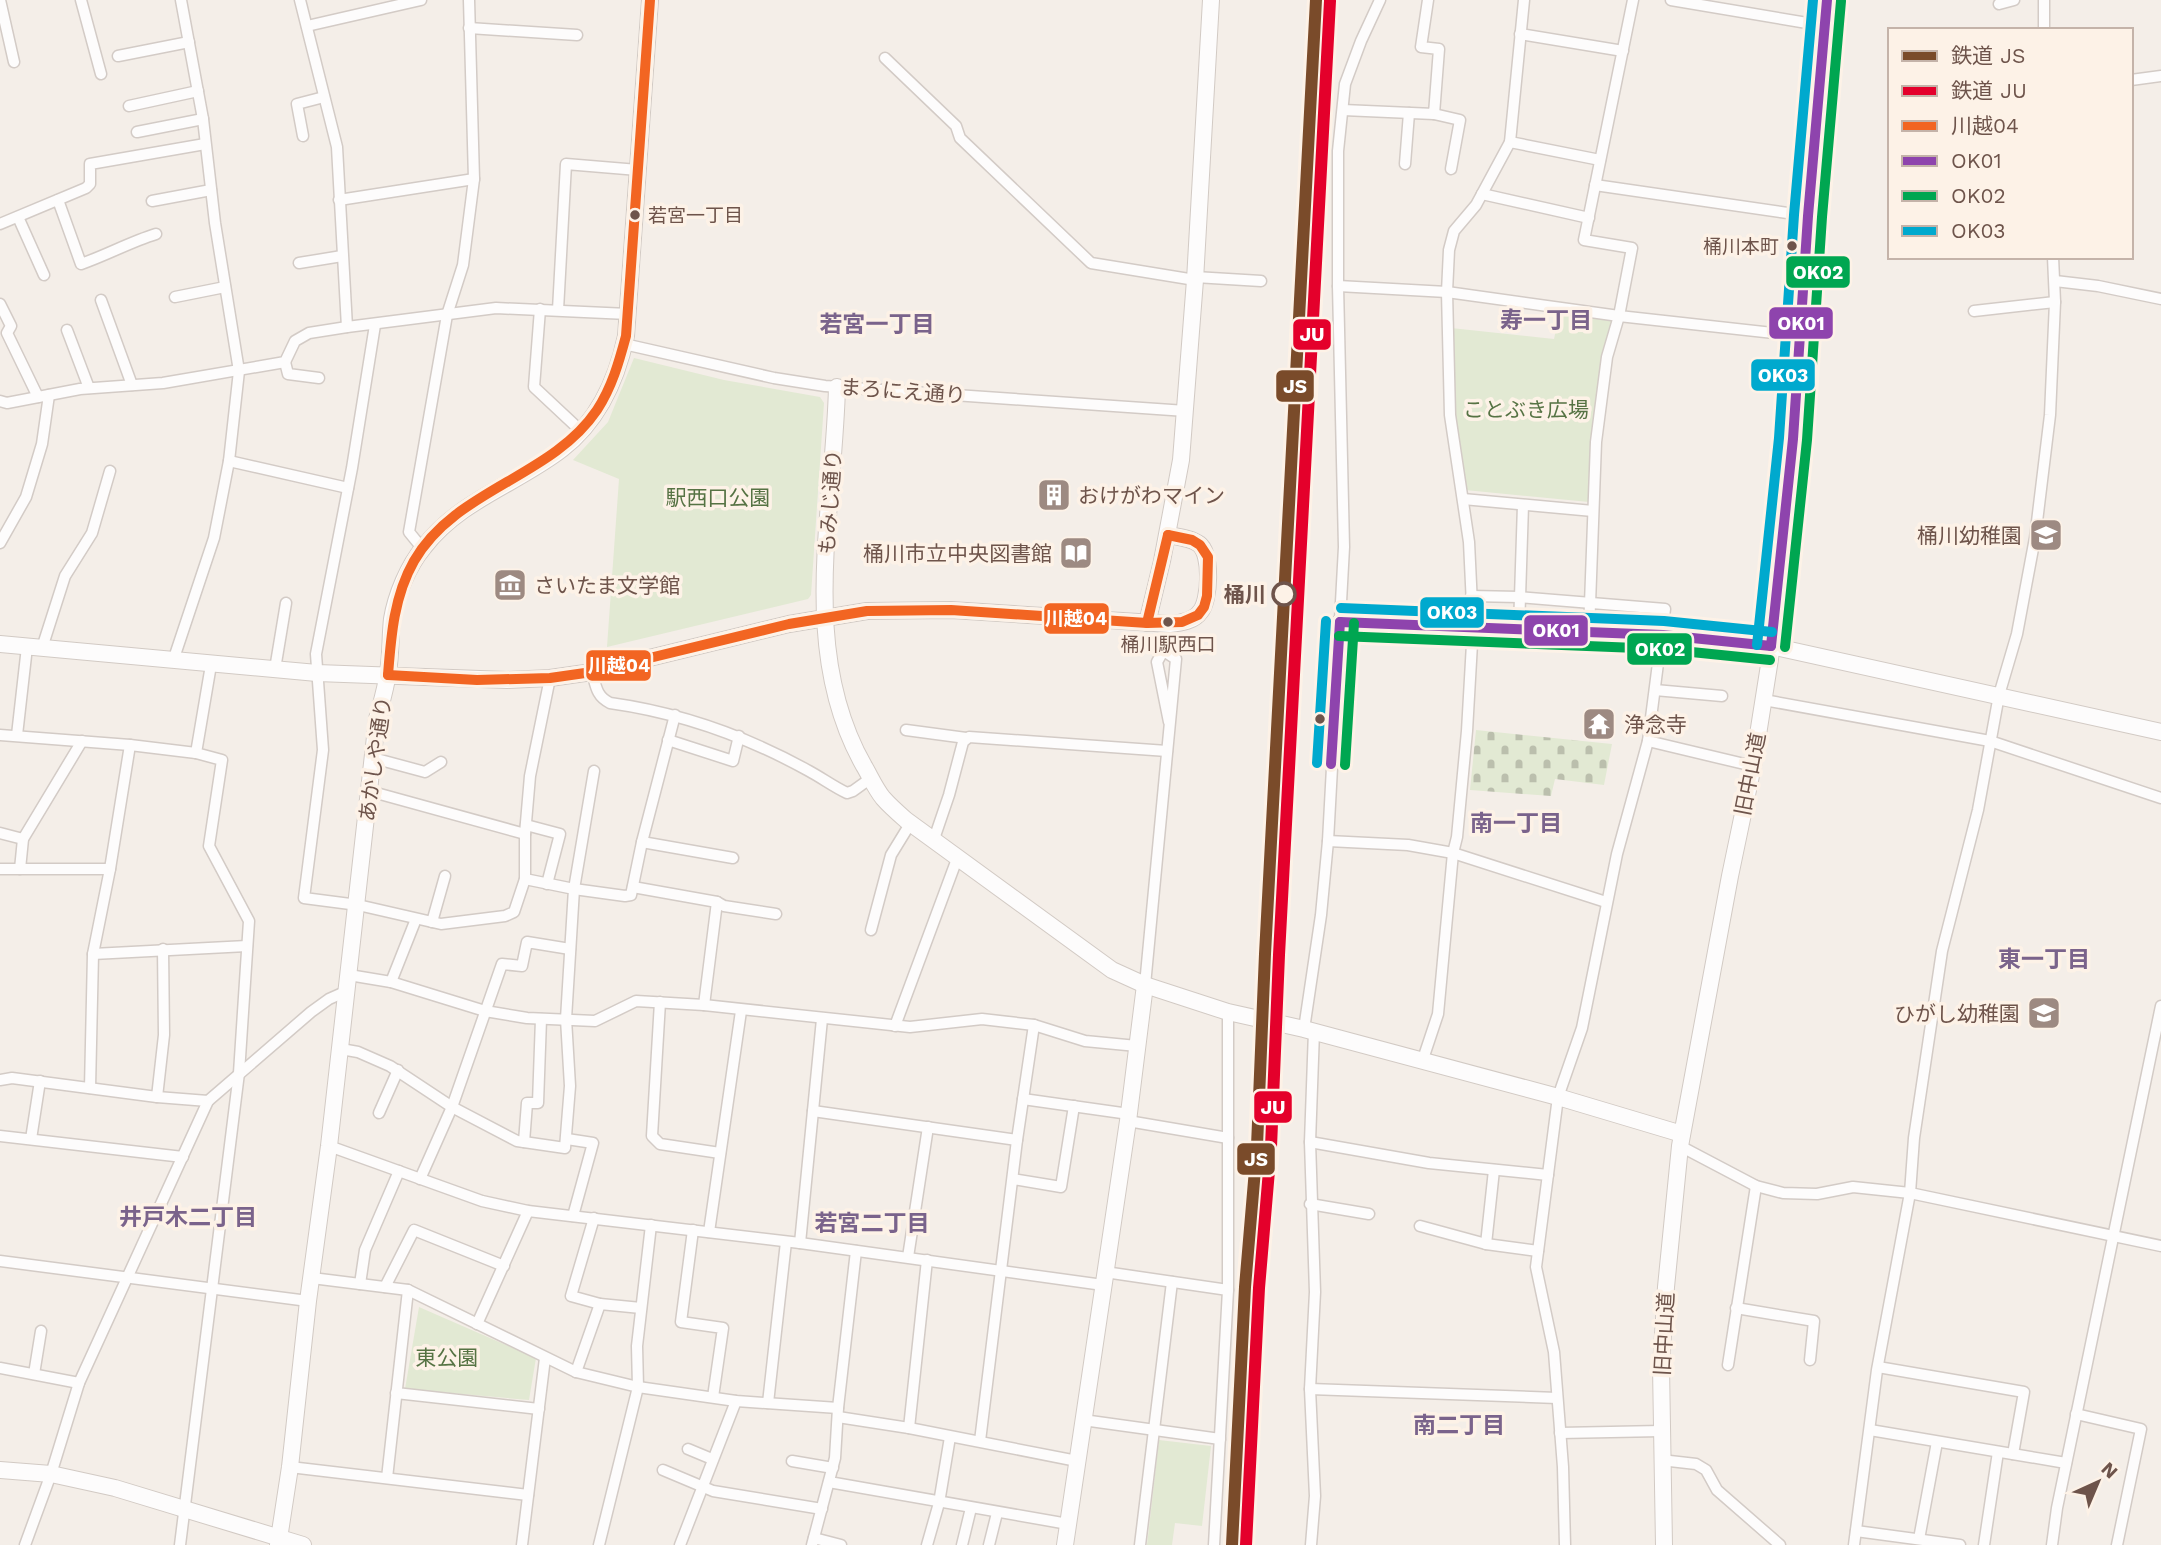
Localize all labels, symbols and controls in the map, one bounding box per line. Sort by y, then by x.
legend [1888,28,2133,259]
text: 鉄道 JS [1951,43,2026,68]
text: 鉄道 JU [1951,78,2027,103]
text: 川越04 [1951,113,2019,138]
text: OK01 [1951,148,2002,173]
text: OK02 [1951,183,2006,208]
place label: 若宮一丁目 [648,204,743,227]
marker: 若宮一丁目 [628,208,642,222]
text: OK03 [1951,218,2005,243]
place label: 桶川本町 [1703,235,1779,258]
marker: 桶川本町 [1785,239,1799,253]
line badge: OK02 [1785,255,1851,289]
text: OK02 [1793,261,1843,284]
line badge: OK01 [1768,306,1834,340]
district label: 寿一丁目 [1500,307,1592,334]
district label: 若宮一丁目 [820,311,935,338]
text: OK01 [1777,312,1825,335]
line badge: JU [1292,318,1332,351]
text: JU [1299,323,1325,346]
line badge: OK03 [1750,358,1816,392]
text: OK03 [1758,364,1808,387]
line badge: JS [1275,369,1315,403]
street label: まろにえ通り [839,374,967,408]
text: JS [1283,375,1307,398]
park label: ことぶき広場 [1463,397,1589,422]
street label: もみじ通り [814,449,846,555]
building icon: おけがわマイン [1035,476,1073,514]
place label: おけがわマイン [1078,483,1225,508]
park label: 駅西口公園 [666,485,771,510]
school or university icon: 桶川幼稚園 [2027,516,2065,554]
place label: 桶川幼稚園 [1917,523,2022,548]
library icon: 桶川市立中央図書館 [1057,534,1095,572]
place label: 桶川市立中央図書館 [863,541,1052,566]
museum icon: さいたま文学館 [491,566,529,604]
place label: さいたま文学館 [534,573,680,598]
place label: 桶川 [1224,582,1266,607]
marker: 桶川 [1272,582,1296,606]
line badge: OK03 [1419,596,1485,629]
text: OK03 [1427,601,1477,624]
line badge: 川越04 [1043,602,1110,635]
text: 川越04 [1045,607,1107,630]
line badge: OK01 [1523,614,1589,647]
marker: 桶川駅西口 [1161,615,1175,629]
text: OK01 [1532,619,1580,642]
line badge: OK02 [1626,632,1693,666]
place label: 桶川駅西口 [1120,633,1216,656]
text: OK02 [1635,638,1685,661]
line badge: 川越04 [585,649,652,682]
text: 川越04 [588,654,650,677]
street label: あかしや通り [354,695,396,823]
temple icon: 浄念寺 [1580,705,1618,743]
unlabelled marker [1313,712,1327,726]
place label: 浄念寺 [1624,712,1687,737]
street label: 旧中山道 [1730,730,1770,818]
district label: 南一丁目 [1470,810,1562,837]
district label: 東一丁目 [1998,946,2090,973]
school or university icon: ひがし幼稚園 [2025,994,2063,1032]
place label: ひがし幼稚園 [1894,1001,2020,1026]
line badge: JU [1253,1090,1293,1124]
text: JU [1260,1096,1286,1119]
line badge: JS [1236,1142,1276,1176]
text: JS [1244,1148,1268,1171]
district label: 井戸木二丁目 [119,1204,257,1231]
district label: 若宮二丁目 [815,1210,930,1237]
street label: 旧中山道 [1649,1291,1679,1377]
park label: 東公園 [416,1345,479,1370]
district label: 南二丁目 [1413,1412,1505,1439]
north arrow [2063,1447,2133,1517]
text: N [2096,1457,2123,1483]

